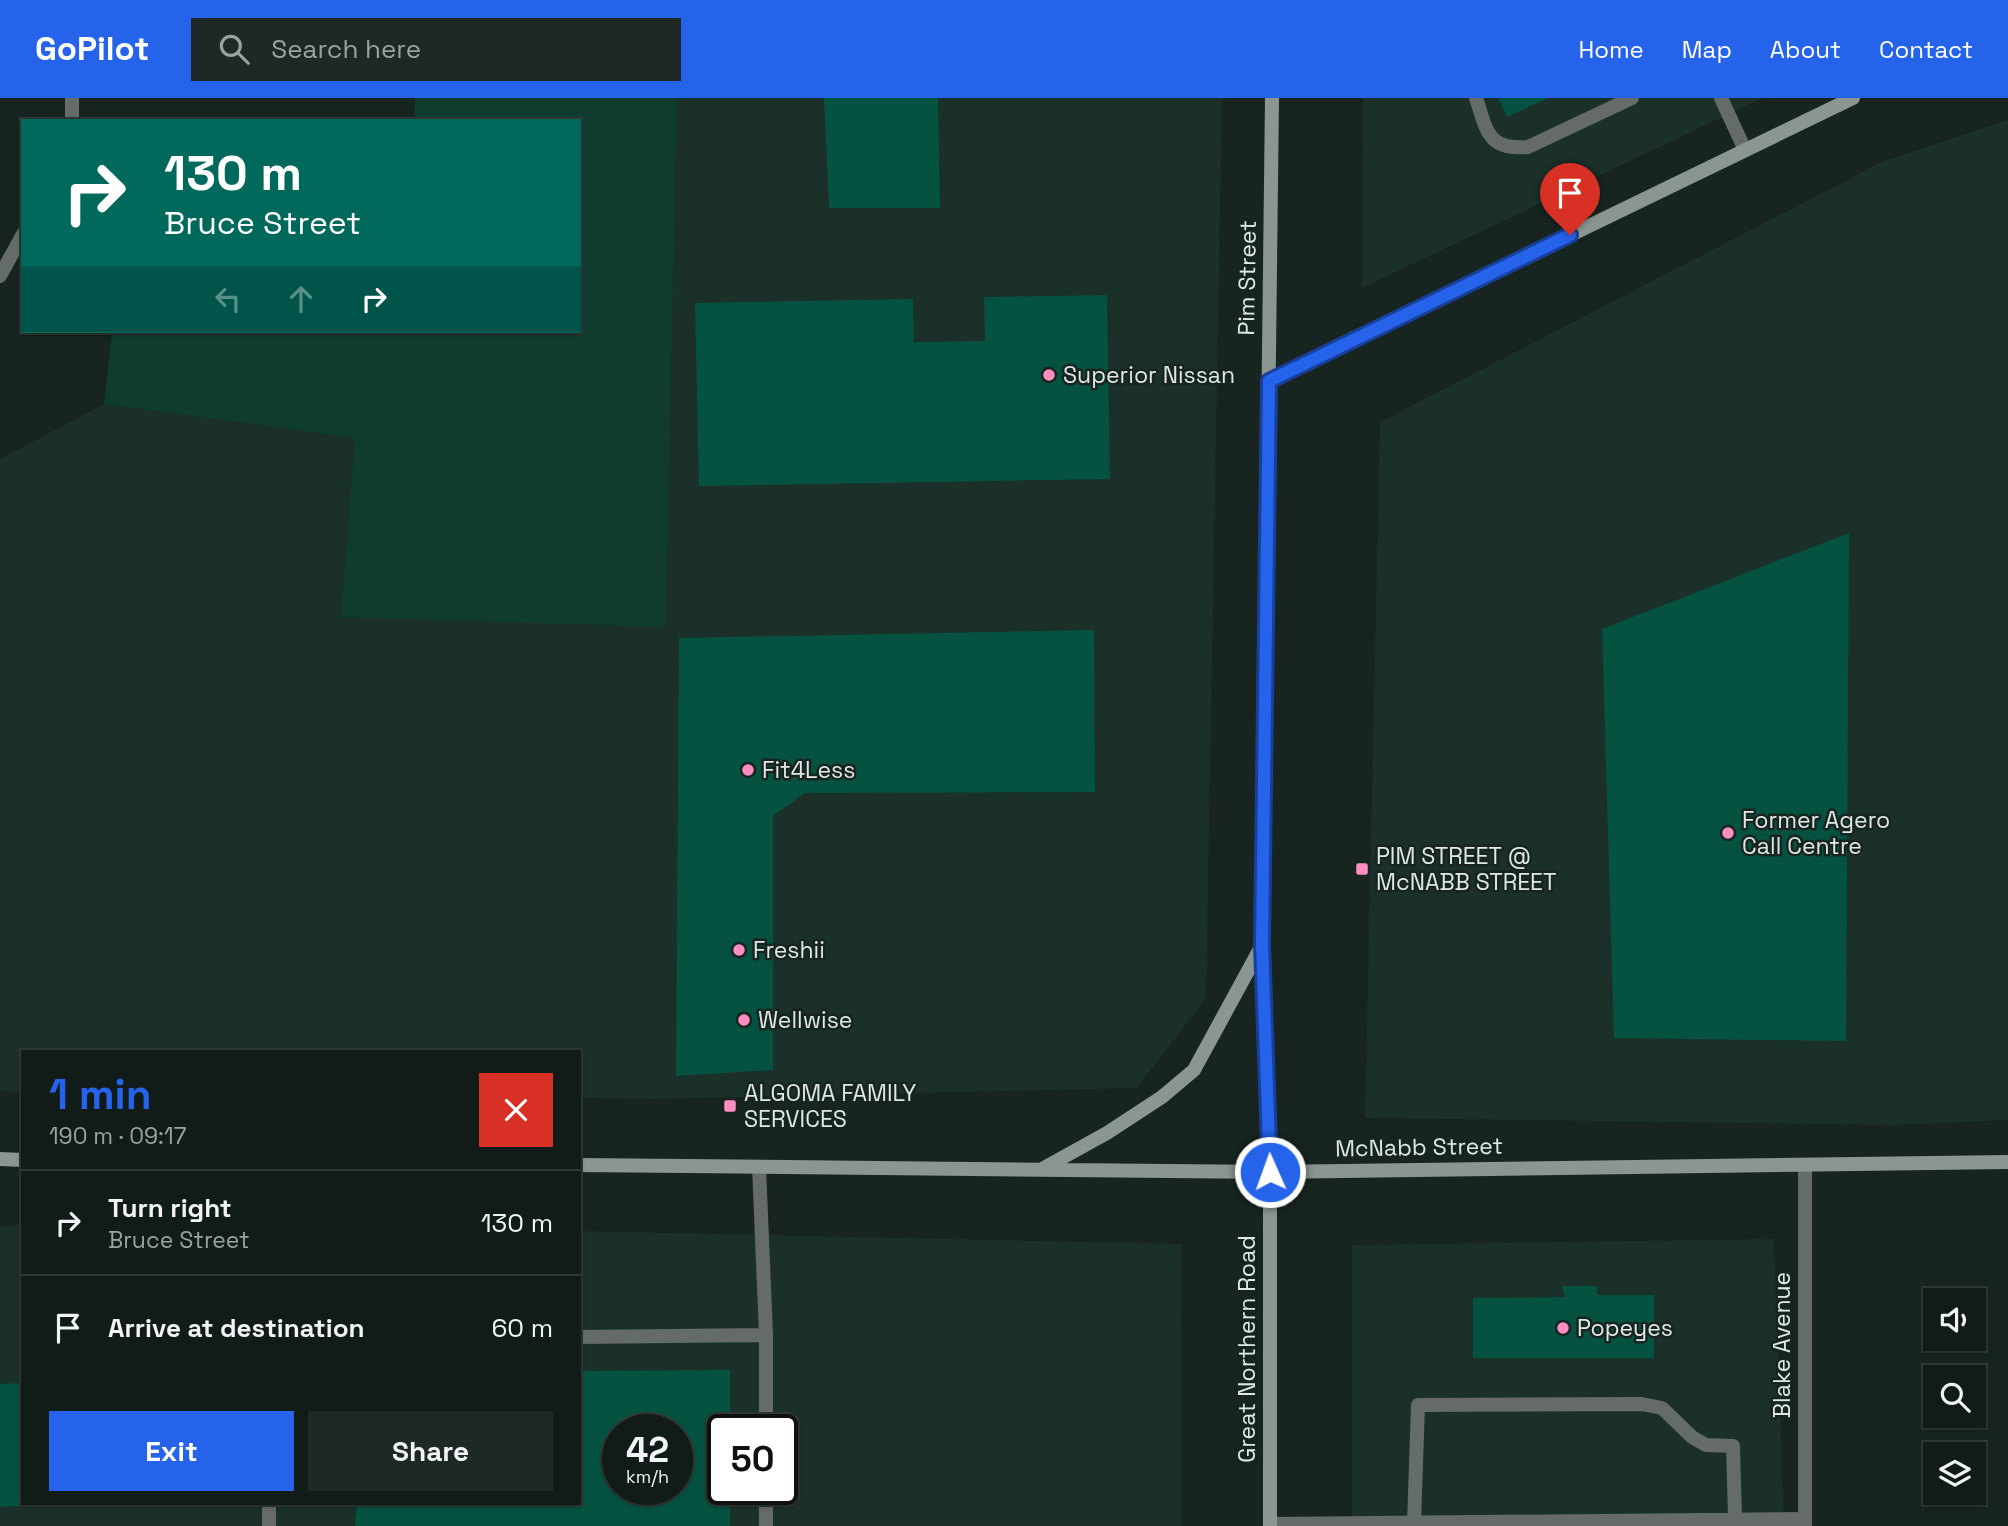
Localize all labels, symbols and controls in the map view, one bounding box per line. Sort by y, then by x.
search box [191,18,681,81]
text: GoPilot [35,28,149,70]
icon: search [215,30,253,68]
text: Search here [271,32,421,66]
text: Home [1578,34,1644,65]
text: Map [1682,34,1732,65]
text: About [1770,34,1841,65]
text: Contact [1879,34,1973,65]
text: 130 m [164,142,302,204]
icon: right [49,147,140,238]
pin [1540,163,1600,235]
icon: arrive [1551,174,1589,212]
text: Bruce Street [164,203,361,243]
street label: Pim Street [1231,220,1263,336]
icon: left [209,280,247,318]
icon: ahead [282,280,320,318]
icon: right [355,280,393,318]
place label: Superior Nissan [1063,360,1235,390]
marker: Superior Nissan [1041,367,1057,383]
place label: Fit4Less [762,755,855,785]
marker: Fit4Less [740,762,756,778]
place label: Former Agero Call Centre [1742,805,1890,861]
marker: Former Agero Call Centre [1720,825,1736,841]
place label: PIM STREET @ McNABB STREET [1376,841,1557,897]
marker: PIM STREET @ McNABB STREET [1354,861,1370,877]
place label: Freshii [753,935,825,965]
marker: Freshii [731,942,747,958]
place label: Wellwise [758,1005,853,1035]
marker: Wellwise [736,1012,752,1028]
text: 1 min [49,1068,152,1121]
button: close [479,1073,553,1147]
place label: ALGOMA FAMILY SERVICES [744,1078,916,1134]
marker: ALGOMA FAMILY SERVICES [722,1098,738,1114]
text: 190 m · 09:17 [49,1121,186,1151]
street label: McNabb Street [1335,1131,1503,1163]
position arrow [1233,1135,1307,1209]
text: Turn right [108,1191,232,1225]
icon: right [49,1204,87,1242]
text: 130 m [481,1206,553,1240]
text: Bruce Street [108,1225,250,1255]
street label: Great Northern Road [1232,1235,1262,1463]
street label: Blake Avenue [1767,1272,1797,1418]
map controls [1923,1288,1986,1505]
button: sound [1923,1288,1986,1351]
icon: arrive [49,1309,87,1347]
text: Arrive at destination [108,1311,365,1345]
text: 60 m [491,1311,553,1345]
place label: Popeyes [1577,1313,1673,1343]
marker: Popeyes [1555,1320,1571,1336]
button: search [1923,1365,1986,1428]
button: Exit [49,1411,294,1491]
button: Share [308,1411,553,1491]
speed limit sign: 50 [707,1414,798,1505]
text: 42 [626,1428,669,1472]
button: layers [1923,1442,1986,1505]
text: km/h [626,1465,669,1488]

